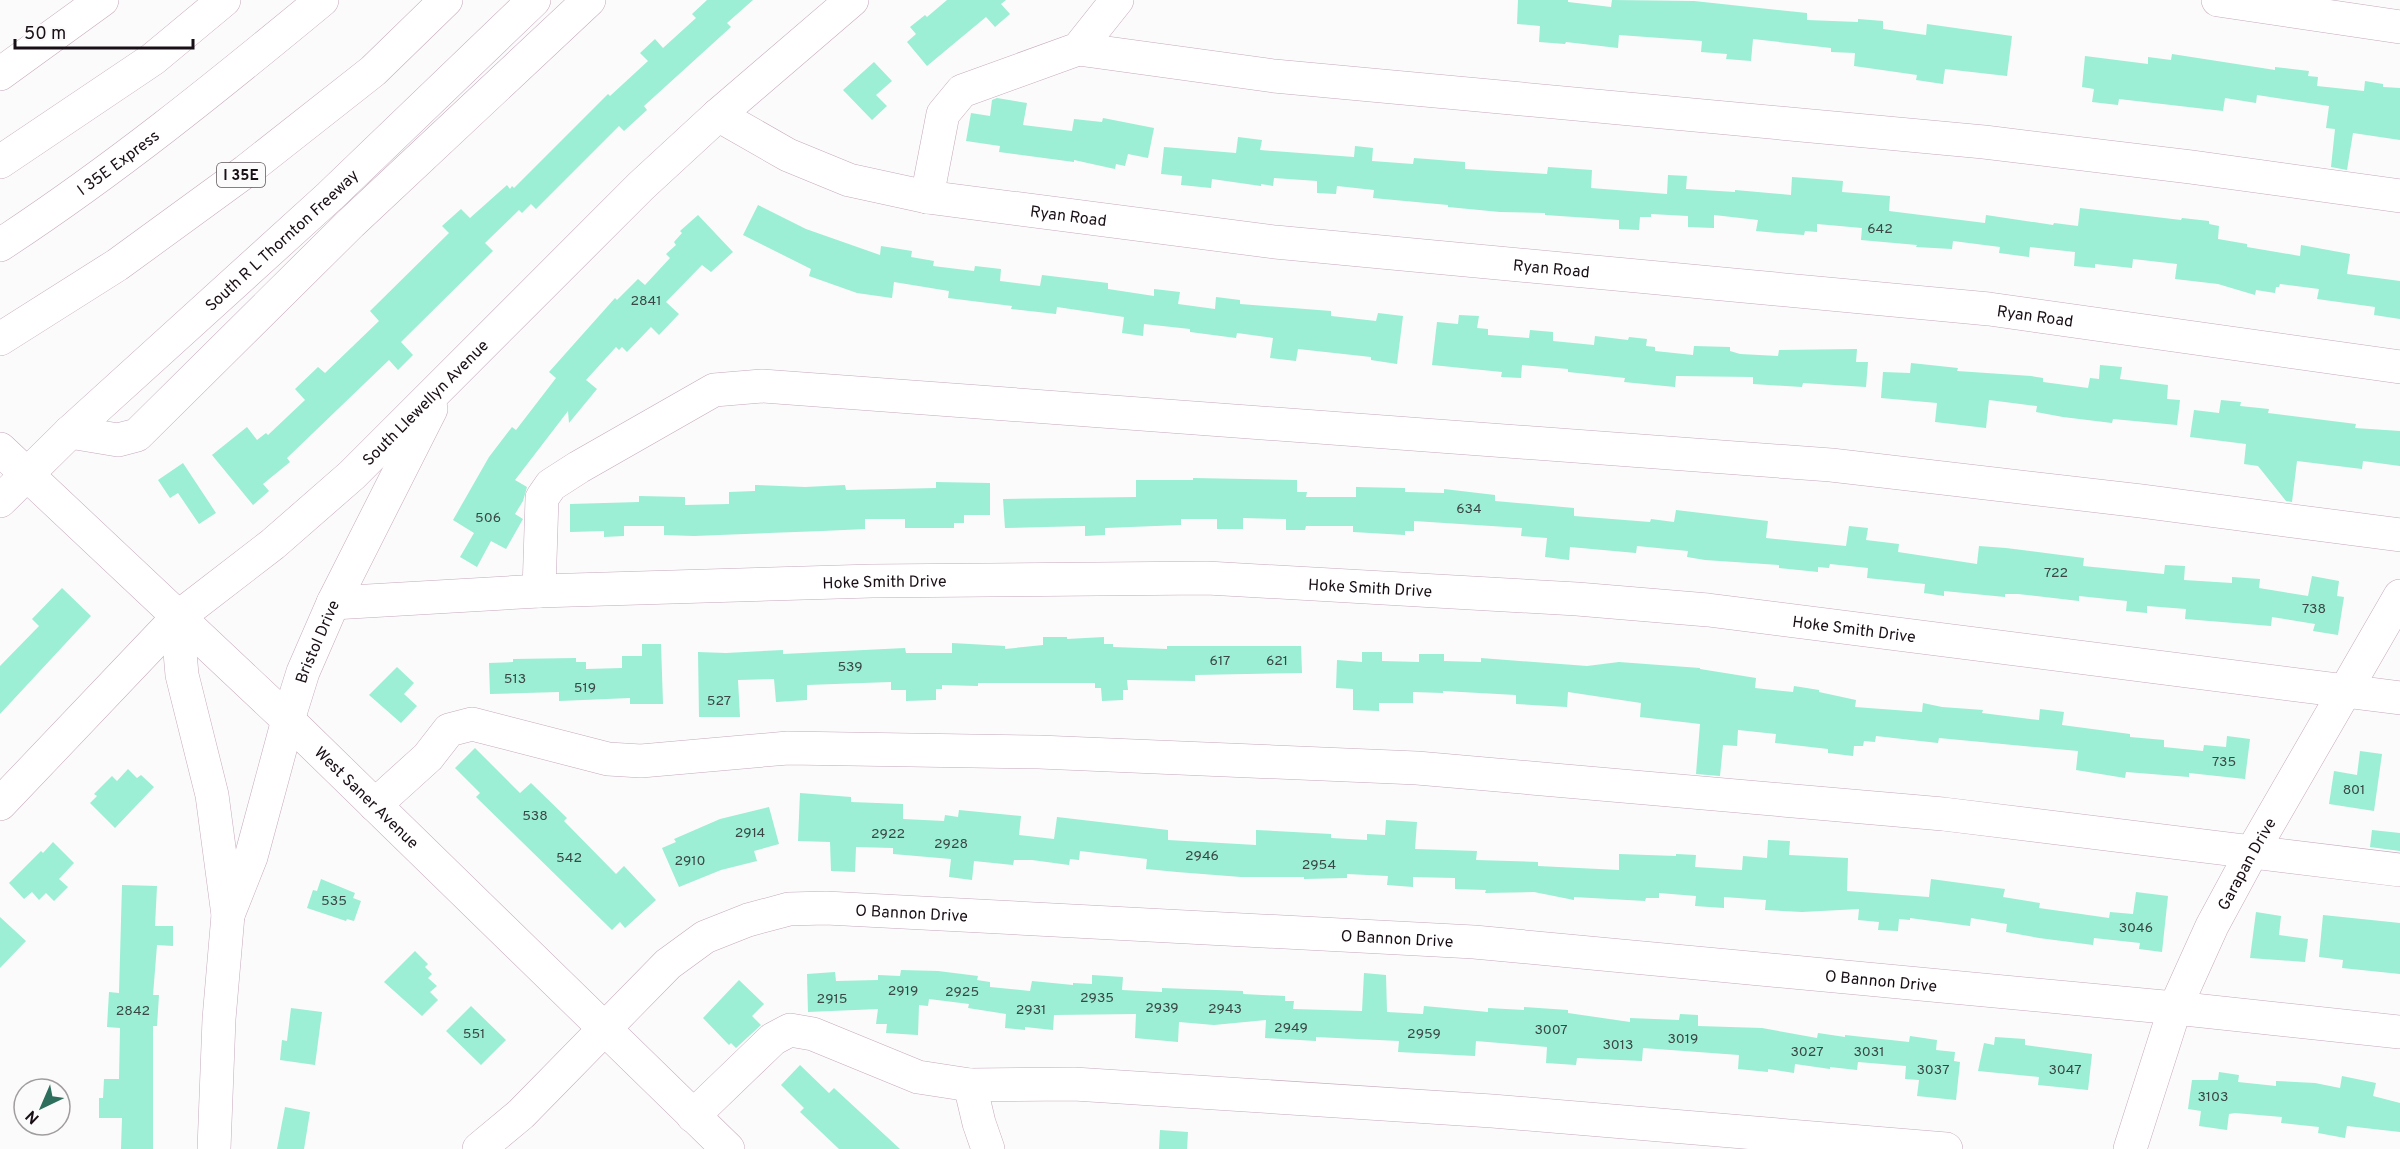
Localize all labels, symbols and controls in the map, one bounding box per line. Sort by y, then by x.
scale bar [15,12,194,50]
text: 50 m [24,23,66,46]
street label: I 35E Express [74,127,164,201]
road number: I 35E [217,163,265,187]
street label: South R L Thornton Freeway [202,166,364,316]
street label: Ryan Road [1029,202,1108,232]
house number: 642 [1867,221,1893,238]
street label: Ryan Road [1512,256,1591,283]
house number: 2841 [630,293,662,310]
street label: Ryan Road [1995,302,2074,333]
street label: South Llewellyn Avenue [359,336,494,471]
house number: 634 [1456,501,1482,518]
house number: 506 [475,510,501,527]
house number: 722 [2044,565,2068,582]
street label: Hoke Smith Drive [822,572,947,594]
street label: Hoke Smith Drive [1308,576,1433,603]
street label: Bristol Drive [292,597,345,686]
house number: 738 [2302,601,2326,618]
street label: Hoke Smith Drive [1791,613,1917,648]
house number: 617 [1210,653,1230,670]
house number: 621 [1266,653,1288,670]
house number: 539 [837,659,863,676]
house number: 513 [504,671,526,688]
house number: 519 [574,680,596,697]
house number: 527 [707,693,731,710]
street label: West Saner Avenue [309,743,422,854]
house number: 735 [2212,754,2236,771]
house number: 801 [2343,782,2365,799]
house number: 538 [522,808,548,825]
street label: Garapan Drive [2214,815,2282,914]
house number: 2914 [735,825,765,842]
house number: 2922 [871,826,905,843]
house number: 2928 [934,836,968,853]
house number: 2946 [1185,848,1219,865]
house number: 542 [556,850,582,867]
house number: 2910 [674,853,706,870]
house number: 2954 [1302,857,1336,874]
house number: 535 [321,893,347,910]
street label: O Bannon Drive [855,902,968,927]
house number: 3046 [2119,920,2153,937]
street label: O Bannon Drive [1340,927,1454,953]
street label: O Bannon Drive [1824,967,1938,998]
house number: 2919 [888,983,918,1000]
house number: 2925 [945,984,979,1001]
house number: 2935 [1080,990,1114,1007]
house number: 2915 [817,991,847,1008]
house number: 2939 [1145,1000,1179,1017]
house number: 2943 [1208,1001,1242,1018]
house number: 2931 [1016,1002,1046,1019]
house number: 2842 [116,1003,150,1020]
house number: 2949 [1274,1020,1308,1037]
house number: 3007 [1534,1022,1568,1039]
house number: 551 [463,1026,485,1043]
house number: 2959 [1407,1026,1441,1043]
house number: 3019 [1668,1031,1698,1048]
house number: 3013 [1603,1037,1633,1054]
house number: 3027 [1790,1044,1824,1061]
house number: 3031 [1854,1044,1884,1061]
house number: 3037 [1917,1062,1949,1079]
house number: 3047 [2048,1062,2082,1079]
north arrow [12,1077,72,1137]
house number: 3103 [2197,1089,2229,1106]
text: N [22,1105,44,1128]

